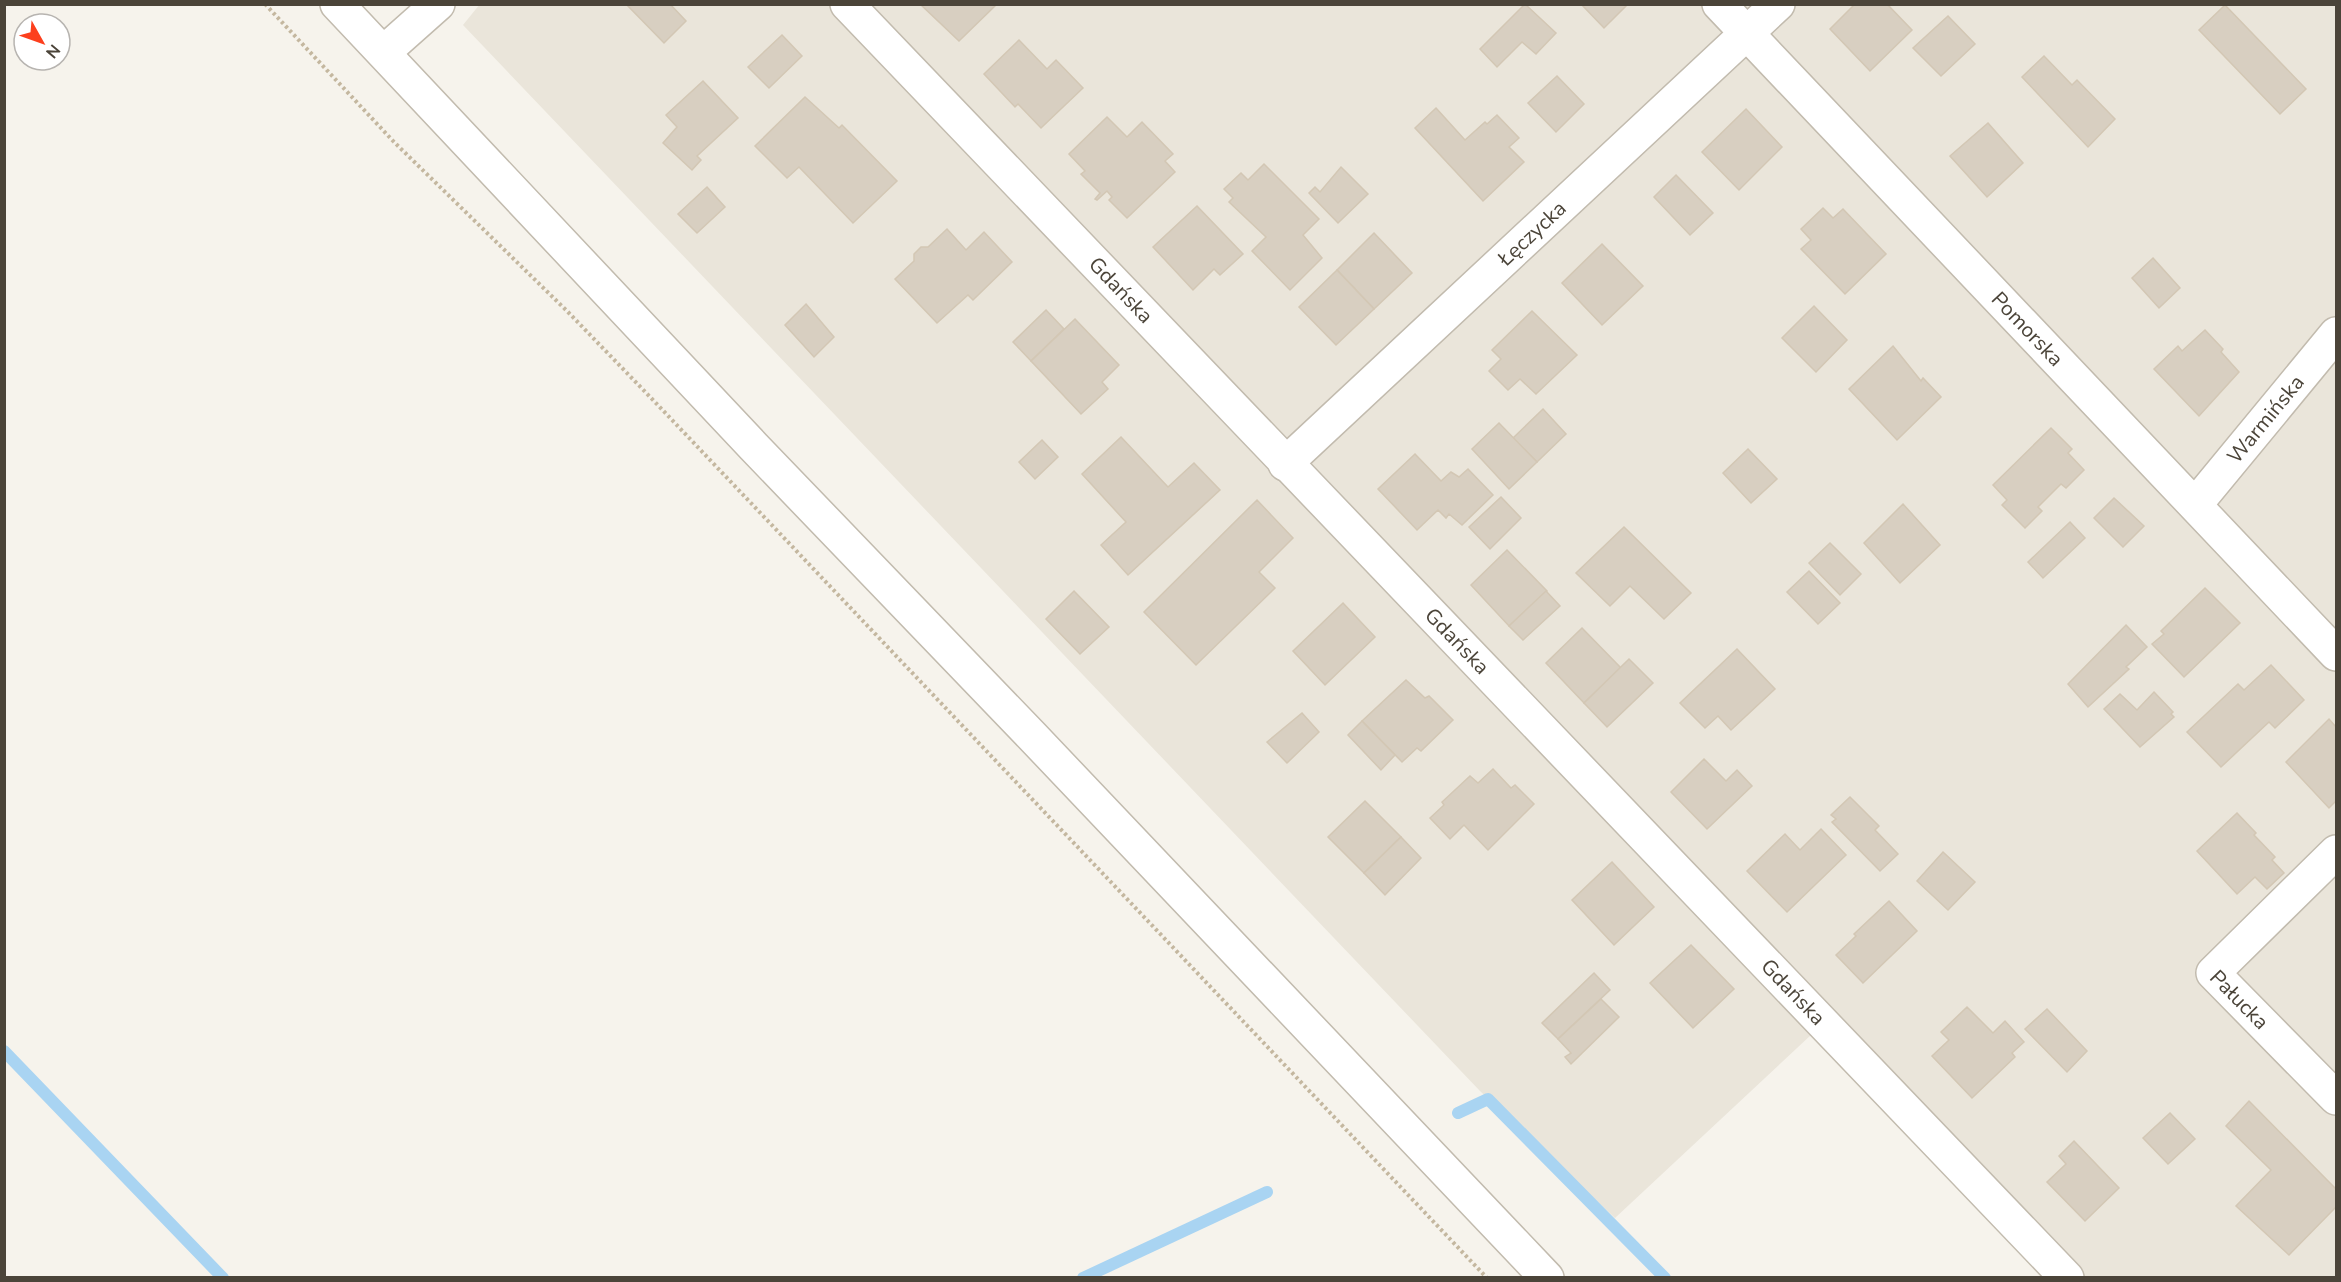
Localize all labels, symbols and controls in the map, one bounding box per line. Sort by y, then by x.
north arrow [12,12,72,72]
text: N [40,39,65,63]
street label: Łęczycka [1491,195,1572,273]
street label: Gdańska [1082,251,1159,329]
street label: Pomorska [1985,285,2070,372]
street label: Warmińska [2221,369,2310,470]
street label: Gdańska [1418,602,1496,680]
street label: Gdańska [1755,953,1832,1031]
street label: Pałucka [2204,964,2275,1036]

